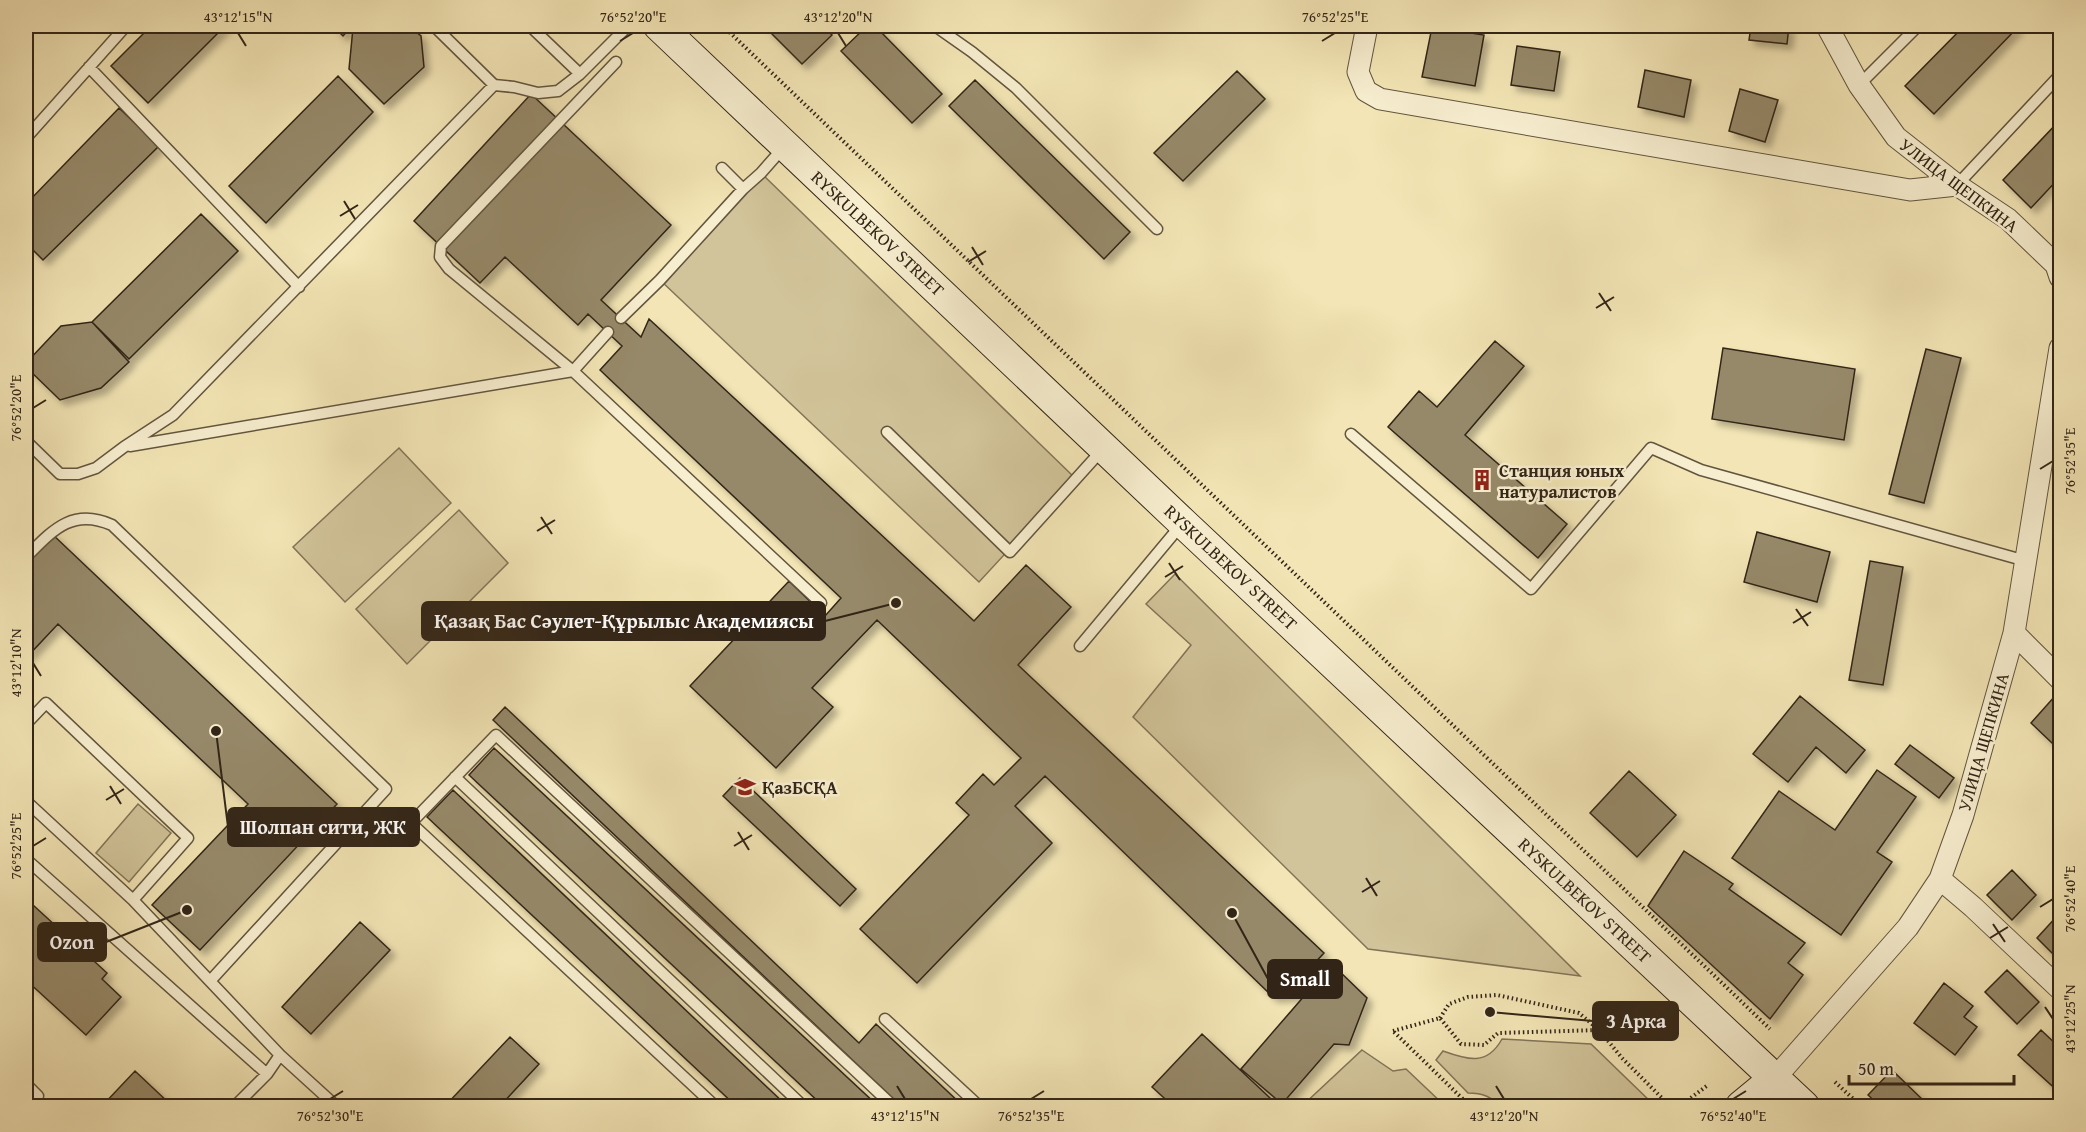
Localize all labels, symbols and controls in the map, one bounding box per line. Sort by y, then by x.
text: 43°12'15"N [204,6,273,27]
text: 76°52'20"E [600,6,667,27]
text: 43°12'20"N [804,6,873,27]
text: 76°52'25"E [1302,6,1369,27]
street label: УЛИЦА ЩЕПКИНА [1894,131,2024,239]
street label: RYSKULBEKOV STREET [805,164,951,302]
text: 76°52'20"E [5,374,26,441]
text: 76°52'35"E [2059,427,2080,494]
place label: Станция юных натуралистов [1499,457,1625,505]
building icon: Станция юных натуралистов [1470,468,1494,492]
street label: RYSKULBEKOV STREET [1158,498,1304,636]
callout: Қазақ Бас Сәулет-Құрылыс Академиясы [422,602,825,640]
text: Қазақ Бас Сәулет-Құрылыс Академиясы [434,606,814,635]
text: 43°12'10"N [5,628,26,697]
street label: УЛИЦА ЩЕПКИНА [1950,669,2016,814]
place label: ҚазБСҚА [762,774,838,801]
school or university icon: ҚазБСҚА [733,775,757,799]
callout: Шолпан сити, ЖК [228,808,419,846]
text: 76°52'25"E [5,812,26,879]
text: Шолпан сити, ЖК [240,812,407,841]
street label: RYSKULBEKOV STREET [1512,831,1658,969]
text: 76°52'40"E [2059,865,2080,932]
callout: Ozon [38,923,106,961]
text: Ozon [50,927,94,956]
callout: Small [1268,960,1342,998]
text: Small [1280,964,1330,993]
text: 43°12'25"N [2059,984,2080,1053]
callout: 3 Арка [1593,1002,1678,1040]
text: 3 Арка [1606,1006,1667,1035]
scale bar [1849,1048,2014,1086]
text: 50 m [1858,1055,1894,1082]
text: 76°52'30"E [297,1105,364,1126]
text: 43°12'15"N [871,1105,940,1126]
text: 76°52'35"E [998,1105,1065,1126]
text: 43°12'20"N [1470,1105,1539,1126]
text: 76°52'40"E [1700,1105,1767,1126]

